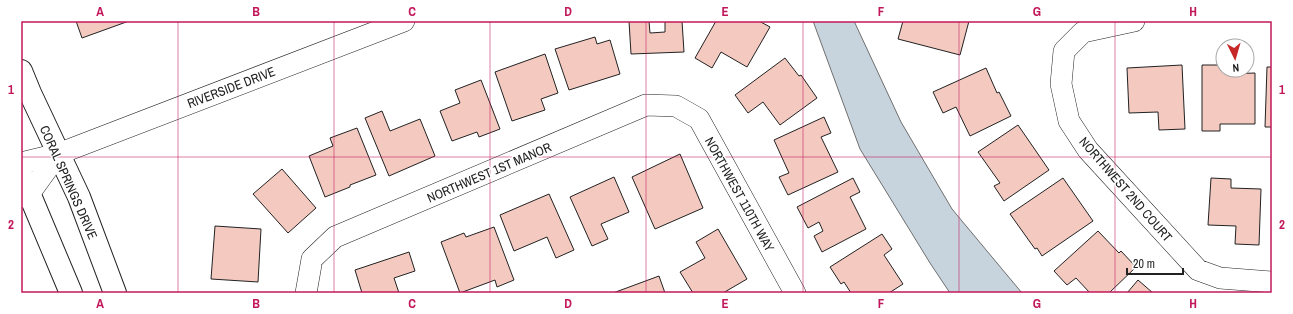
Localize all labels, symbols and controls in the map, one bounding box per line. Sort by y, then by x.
text: A [96,3,104,20]
text: B [252,3,260,20]
text: C [408,3,416,20]
text: D [564,3,572,20]
text: E [721,3,729,20]
text: F [878,3,885,20]
text: G [1033,3,1041,20]
text: H [1189,3,1197,20]
north arrow [1215,38,1255,78]
text: N [1232,61,1240,75]
street label: RIVERSIDE DRIVE [185,63,278,112]
text: 1 [8,81,14,98]
text: 1 [1279,81,1285,98]
street label: CORAL SPRINGS DRIVE [36,123,101,242]
street label: NORTHWEST 2ND COURT [1075,133,1176,246]
street label: NORTHWEST 110TH WAY [701,134,778,255]
street label: NORTHWEST 1ST MANOR [425,138,554,206]
text: 2 [8,216,14,233]
text: 2 [1279,216,1285,233]
scale bar [1127,250,1183,276]
text: 20 m [1133,256,1155,272]
text: A [96,295,104,312]
text: B [252,295,260,312]
text: C [408,295,416,312]
text: D [564,295,572,312]
text: E [721,295,729,312]
text: F [878,295,885,312]
text: G [1033,295,1041,312]
text: H [1189,295,1197,312]

